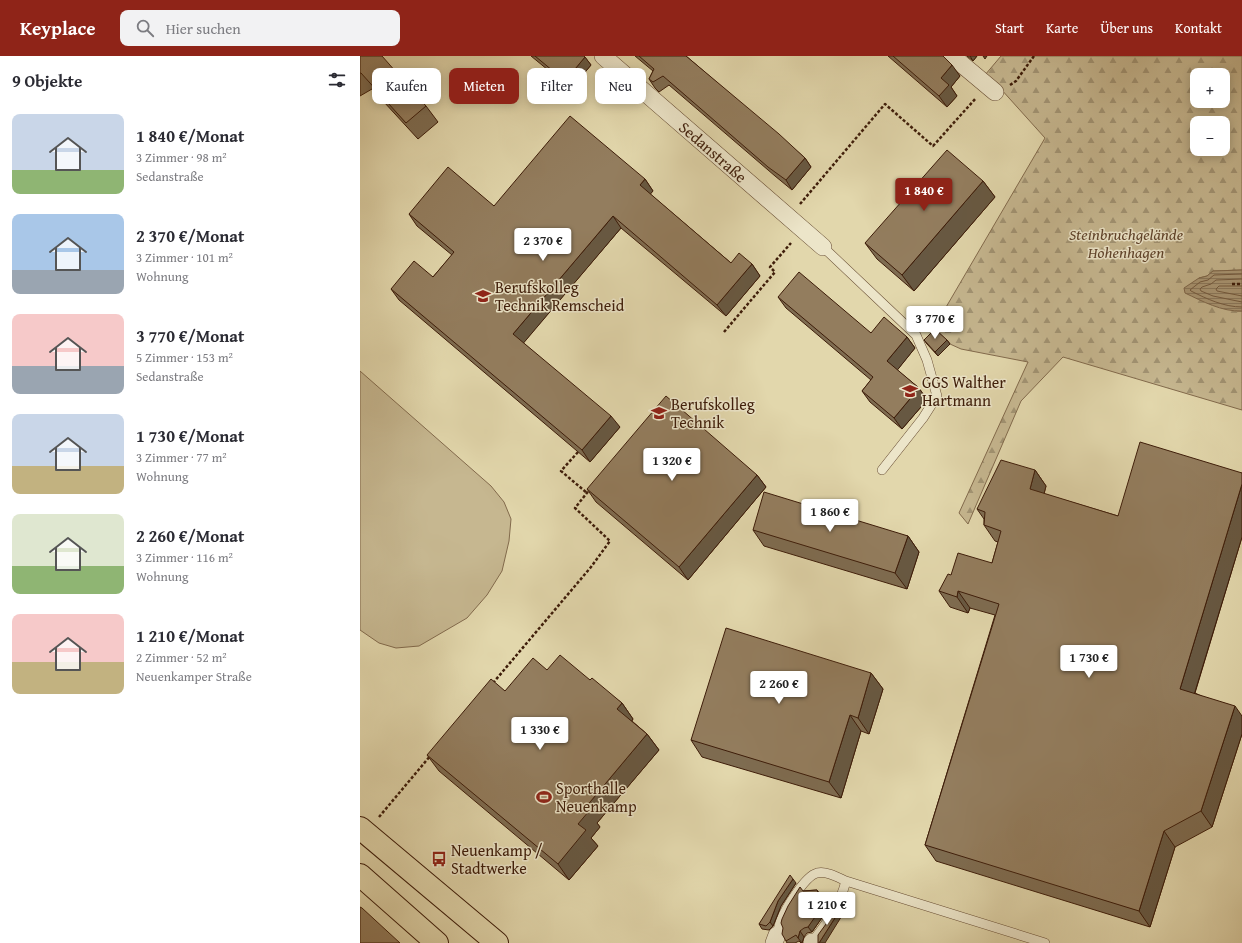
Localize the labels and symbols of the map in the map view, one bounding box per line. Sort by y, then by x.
street label: Sedanstraße [674,115,753,188]
pin: 1 840 € [887,178,961,212]
park label: Steinbruchgelände Hohenhagen [1069,222,1184,264]
pin: 2 370 € [506,228,580,262]
place label: Berufskolleg Technik Remscheid [495,275,625,317]
school or university icon: Berufskolleg Technik Remscheid [474,287,492,305]
pin: 3 770 € [898,306,972,340]
place label: GGS Walther Hartmann [922,370,1006,412]
school or university icon: GGS Walther Hartmann [901,382,919,400]
place label: Berufskolleg Technik [671,392,755,434]
school or university icon: Berufskolleg Technik [650,404,668,422]
pin: 1 320 € [635,448,709,482]
pin: 1 860 € [793,499,867,533]
pin: 1 730 € [1052,645,1126,679]
pin: 2 260 € [742,671,816,705]
pin: 1 330 € [503,717,577,751]
place label: Sporthalle Neuenkamp [556,776,637,818]
sports icon: Sporthalle Neuenkamp [535,788,553,806]
place label: Neuenkamp / Stadtwerke [451,838,543,880]
bus stop icon: Neuenkamp / Stadtwerke [430,850,448,868]
pin: 1 210 € [790,892,864,926]

